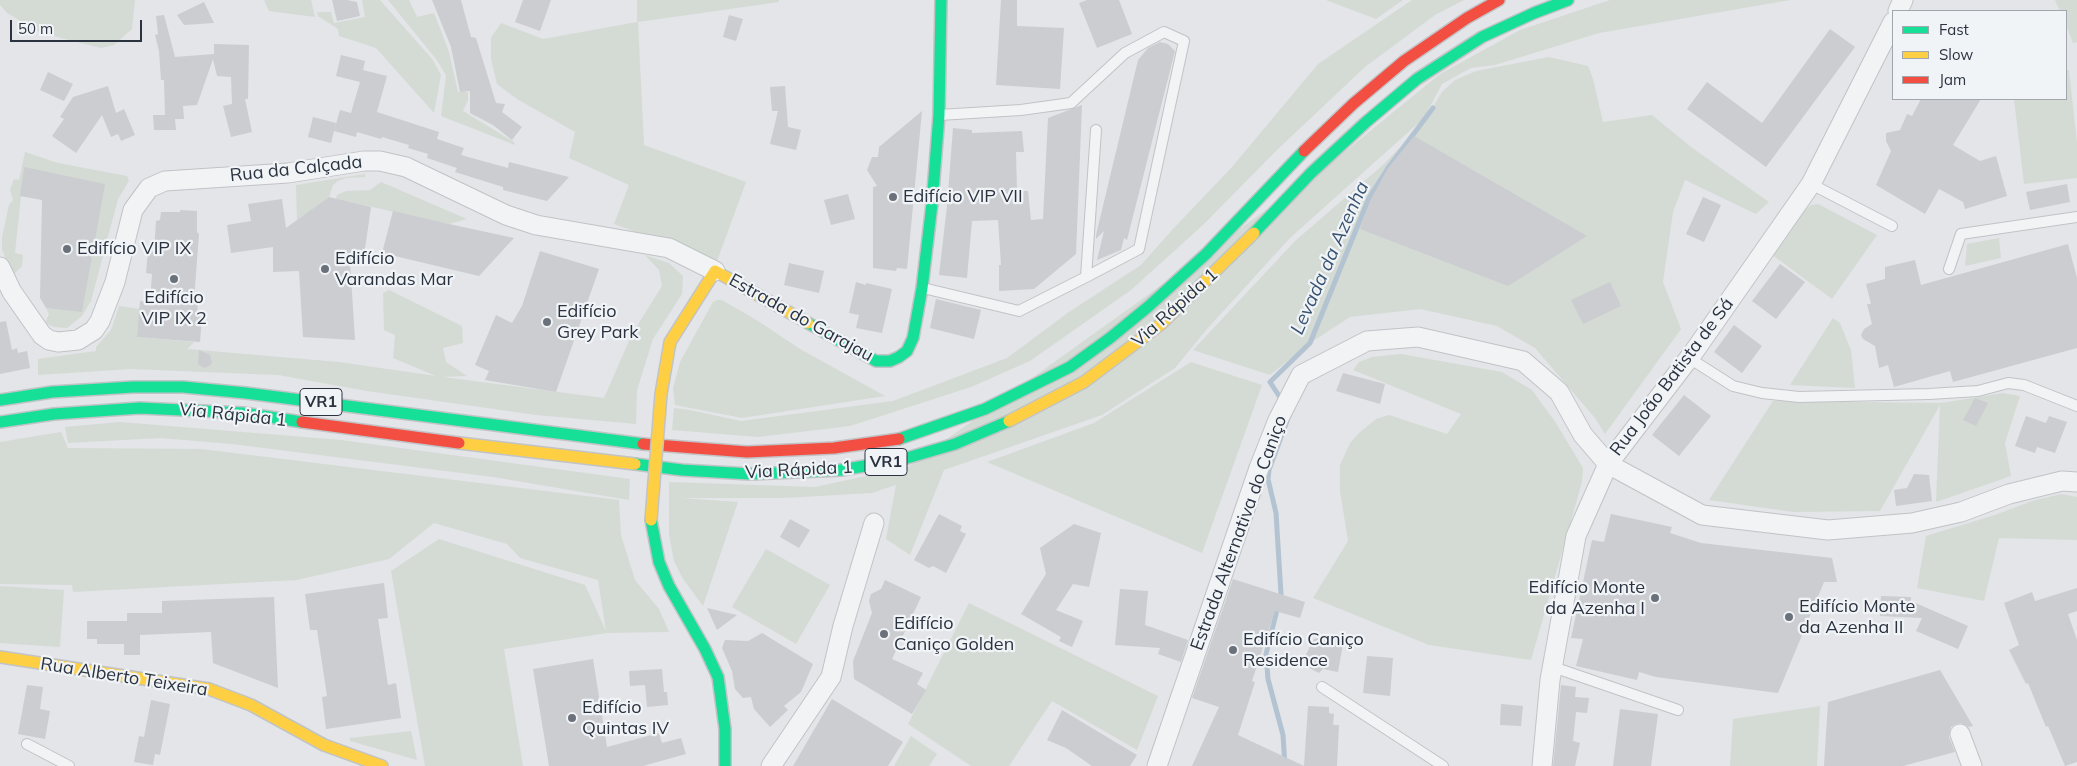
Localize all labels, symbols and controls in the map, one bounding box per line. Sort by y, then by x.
scale bar [12,10,145,42]
legend [1892,10,2067,100]
text: 50 m [18,19,53,38]
text: Fast [1939,20,1969,39]
text: Slow [1939,45,1973,64]
text: Jam [1939,70,1966,89]
street label: Rua da Calçada [229,151,363,187]
water label: Levada da Azenha [1286,178,1374,338]
place label: Edifício VIP VII [903,186,1023,208]
marker: Edifício VIP VII [887,191,899,203]
place label: Edifício VIP IX [77,238,191,260]
marker: Edifício VIP IX [61,243,73,255]
place label: Edifício Varandas Mar [335,248,453,290]
marker: Edifício Varandas Mar [319,263,331,275]
street label: Via Rápida 1 [1128,264,1222,352]
street label: Estrada do Garajau [725,269,877,367]
marker: Edifício VIP IX 2 [168,273,180,285]
place label: Edifício VIP IX 2 [141,287,207,330]
street label: Rua João Batista de Sá [1606,294,1738,460]
place label: Edifício Grey Park [557,301,638,344]
marker: Edifício Grey Park [541,316,553,328]
road number: VR1 [300,388,342,416]
street label: Via Rápida 1 [178,399,288,431]
street label: Estrada Alternativa do Caniço [1186,413,1292,653]
road number: VR1 [865,448,907,476]
street label: Via Rápida 1 [745,456,853,484]
place label: Edifício Monte da Azenha I [1529,577,1645,620]
marker: Edifício Monte da Azenha I [1649,592,1661,604]
place label: Edifício Monte da Azenha II [1799,596,1915,638]
marker: Edifício Monte da Azenha II [1783,611,1795,623]
place label: Edifício Caniço Golden [894,613,1014,656]
marker: Edifício Caniço Golden [878,628,890,640]
place label: Edifício Caniço Residence [1243,629,1364,672]
marker: Edifício Caniço Residence [1227,644,1239,656]
street label: Rua Alberto Teixeira [39,653,209,701]
place label: Edifício Quintas IV [582,697,669,740]
marker: Edifício Quintas IV [566,712,578,724]

